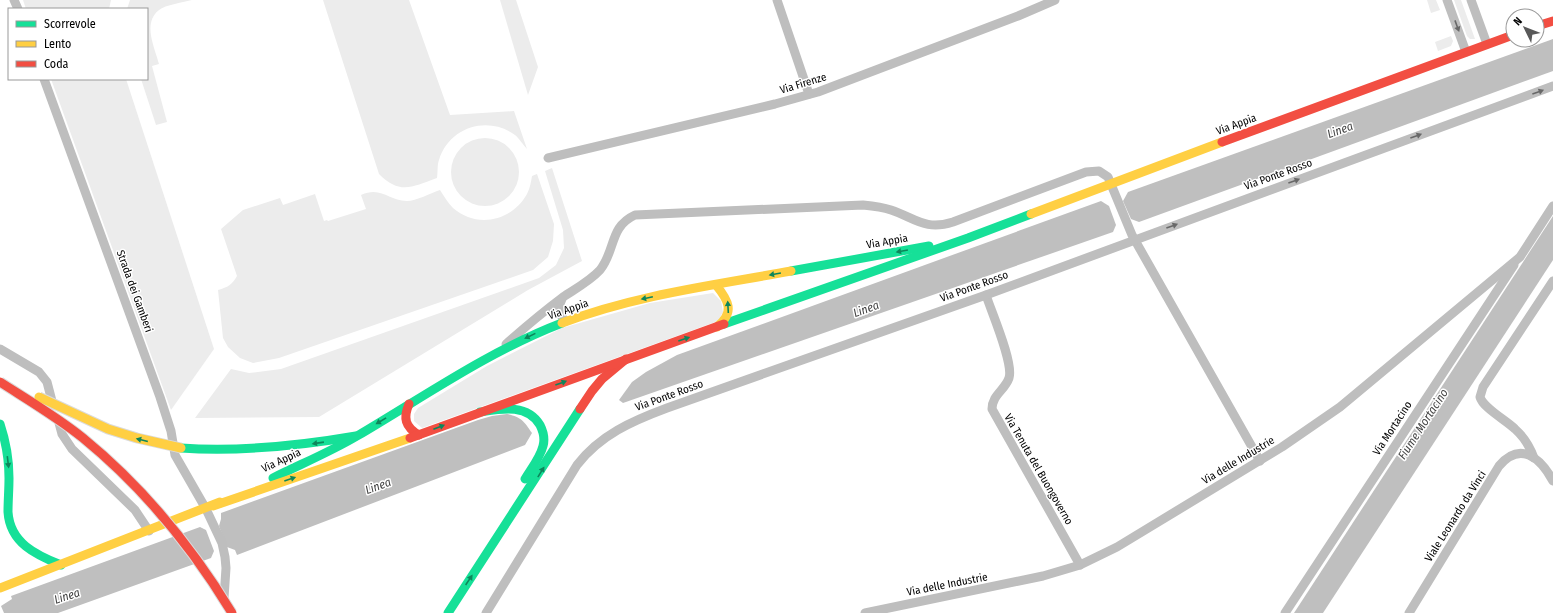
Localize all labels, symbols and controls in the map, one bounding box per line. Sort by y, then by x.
legend [8,8,148,80]
north arrow [1505,8,1545,48]
text: N [1511,15,1525,28]
text: Scorrevole [44,17,96,31]
one-way arrow [1454,20,1460,32]
text: Lento [44,37,71,51]
text: Coda [44,57,69,71]
street label: Via Firenze [778,70,828,97]
one-way arrow [1533,88,1545,94]
street label: Via Appia [1214,111,1258,138]
water label: Linea [1325,119,1355,141]
one-way arrow [1410,132,1422,138]
street label: Via Ponte Rosso [1242,156,1314,193]
one-way arrow [1288,178,1300,184]
one-way arrow [1167,223,1179,229]
street label: Via Appia [865,231,909,252]
street label: Strada dei Gamberi [114,248,156,334]
one-way arrow [896,248,909,254]
street label: Via Ponte Rosso [938,268,1010,305]
one-way arrow [768,271,781,277]
one-way arrow [641,295,653,301]
street label: Via Appia [546,296,590,322]
water label: Linea [851,298,881,320]
one-way arrow [724,301,731,313]
one-way arrow [525,333,536,339]
one-way arrow [678,336,690,342]
street label: Via Ponte Rosso [633,377,705,414]
one-way arrow [556,379,568,385]
water label: Fiume Mortacino [1395,386,1451,462]
street label: Via Mortacino [1370,399,1415,458]
street label: Via Tenuta del Buongoverno [1001,411,1076,527]
one-way arrow [376,417,386,425]
one-way arrow [434,424,446,430]
street label: Via delle Industrie [1200,434,1277,487]
one-way arrow [136,436,149,442]
one-way arrow [312,440,324,446]
street label: Via Appia [259,446,303,475]
one-way arrow [5,456,11,468]
one-way arrow [537,466,544,478]
street label: Viale Leonardo da Vinci [1422,468,1489,564]
water label: Linea [363,475,393,497]
one-way arrow [284,476,296,482]
street label: Via delle Industrie [906,570,989,599]
one-way arrow [465,575,473,586]
water label: Linea [52,585,82,607]

